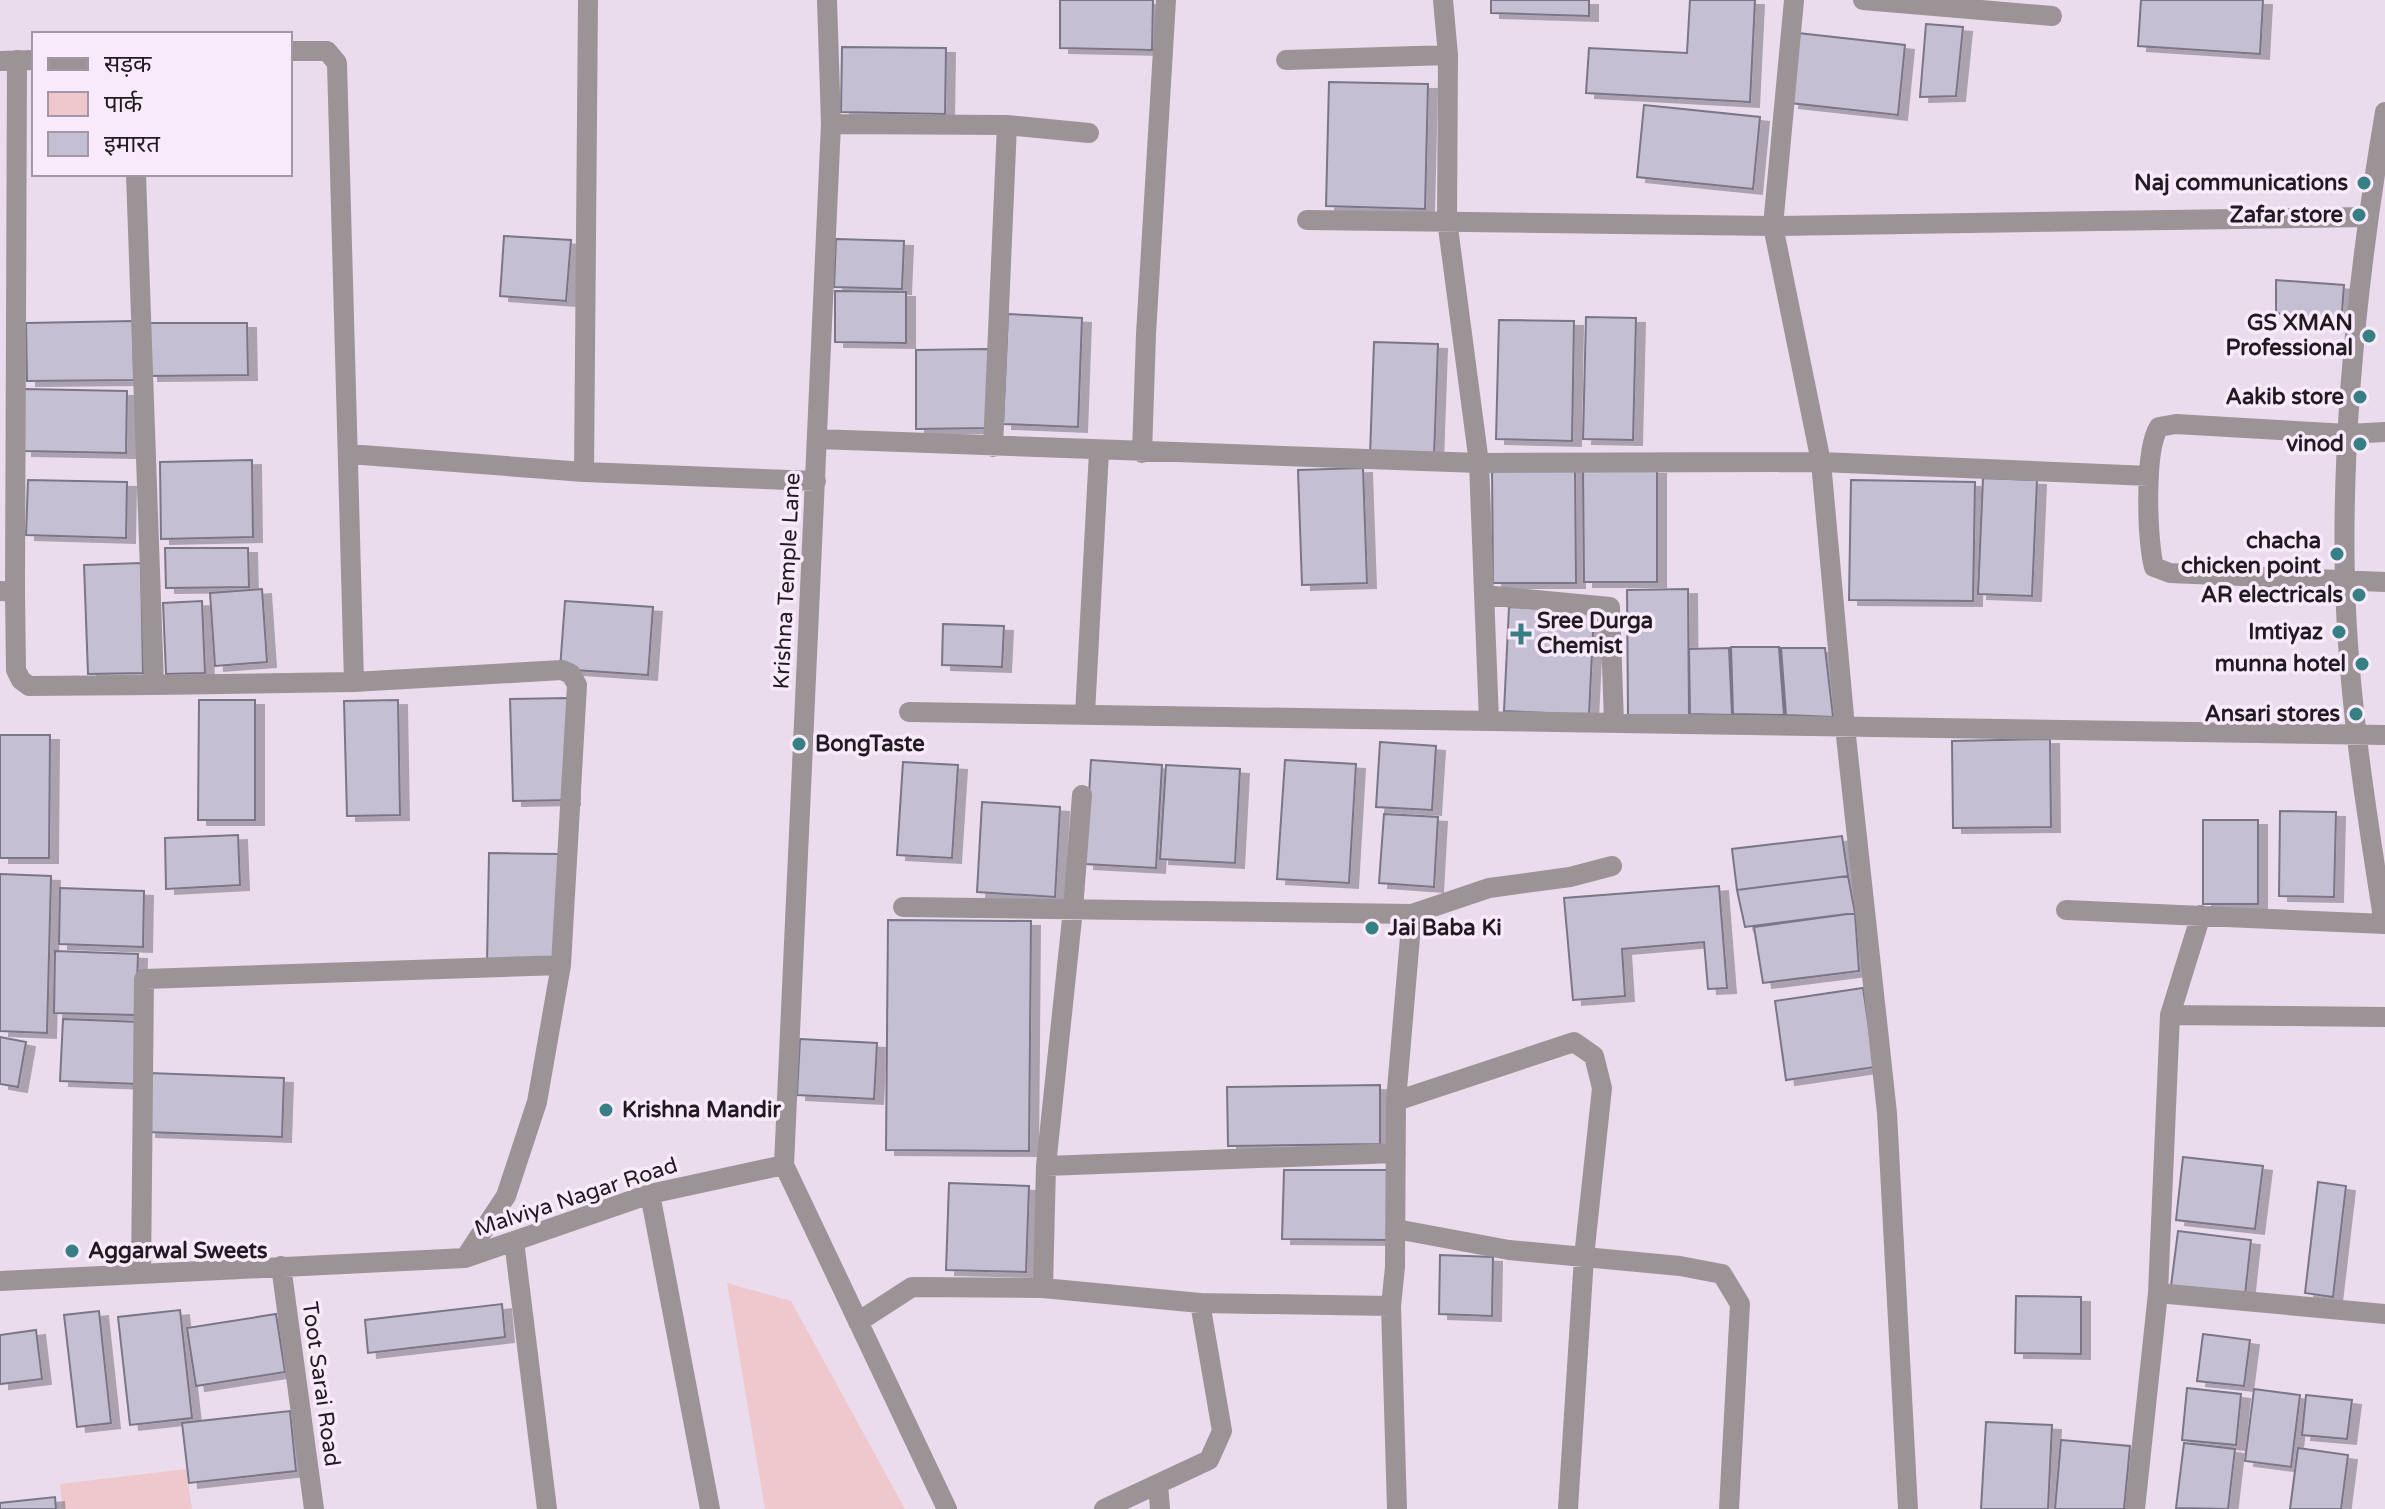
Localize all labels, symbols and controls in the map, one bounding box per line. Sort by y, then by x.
legend [32,32,292,176]
text: सड़क [104,50,152,79]
text: पार्क [104,90,143,119]
text: इमारत [104,130,161,159]
place label: Naj communications [2134,170,2348,196]
marker: Naj communications [2355,174,2373,192]
place label: Zafar store [2230,202,2343,228]
marker: Zafar store [2350,206,2368,224]
place label: GS XMAN Professional [2226,310,2353,361]
marker: GS XMAN Professional [2360,327,2378,345]
place label: Aakib store [2226,384,2344,410]
marker: Aakib store [2351,388,2369,406]
place label: vinod [2286,431,2344,457]
marker: vinod [2351,435,2369,453]
street label: Krishna Temple Lane [768,472,806,690]
place label: chacha chicken point [2181,528,2322,579]
marker: chacha chicken point [2328,545,2346,563]
place label: AR electricals [2201,582,2343,608]
marker: AR electricals [2350,586,2368,604]
place label: Sree Durga Chemist [1537,608,1653,659]
place label: Imtiyaz [2248,619,2323,645]
marker: Imtiyaz [2330,623,2348,641]
marker: Sree Durga Chemist [1512,625,1530,643]
place label: munna hotel [2215,651,2346,677]
marker: munna hotel [2353,655,2371,673]
place label: Ansari stores [2205,701,2340,727]
marker: Ansari stores [2347,705,2365,723]
place label: BongTaste [815,731,925,757]
marker: BongTaste [790,735,808,753]
place label: Jai Baba Ki [1387,915,1502,941]
marker: Jai Baba Ki [1363,919,1381,937]
place label: Krishna Mandir [622,1097,781,1123]
marker: Krishna Mandir [597,1101,615,1119]
street label: Malviya Nagar Road [471,1152,681,1242]
place label: Aggarwal Sweets [88,1238,268,1264]
marker: Aggarwal Sweets [63,1242,81,1260]
street label: Toot Sarai Road [297,1300,345,1468]

